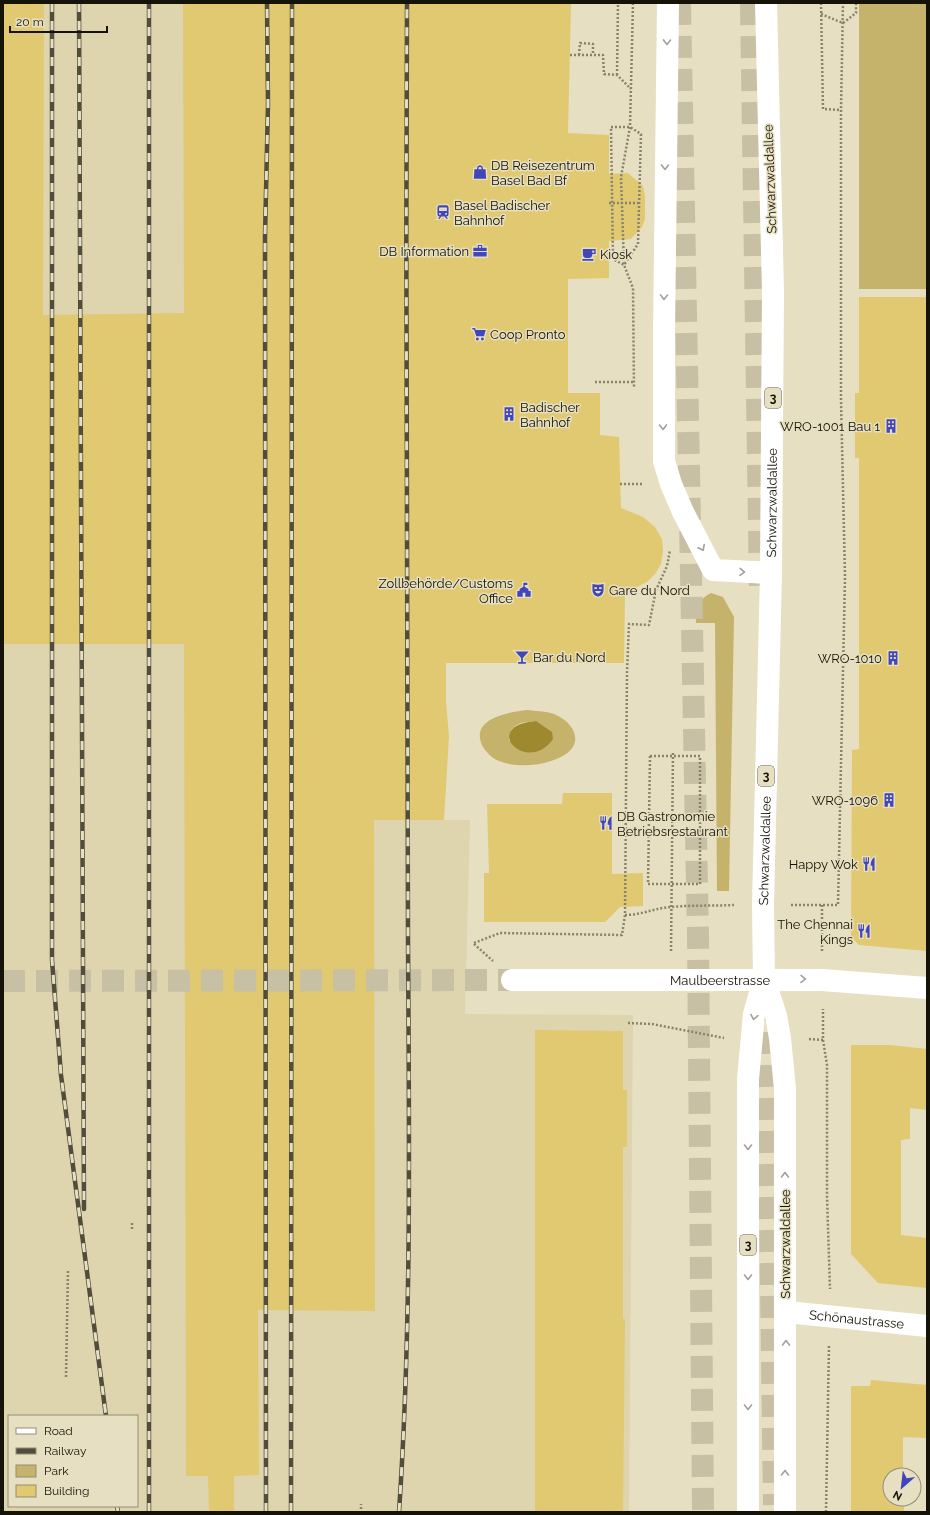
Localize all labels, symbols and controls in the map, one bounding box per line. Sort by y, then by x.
scale bar [10,8,107,34]
text: 20 m [16,15,44,29]
one-way arrow [663,39,671,45]
street label: Schwarzwaldallee [761,124,779,234]
place label: DB Reisezentrum Basel Bad Bf [491,158,595,188]
shop icon: DB Reisezentrum Basel Bad Bf [472,164,488,180]
one-way arrow [661,164,669,170]
place label: Basel Badischer Bahnhof [454,198,550,228]
station icon: Basel Badischer Bahnhof [435,204,451,220]
office icon: DB Information [472,243,488,259]
place label: DB Information [379,244,469,259]
cafe icon: Kiosk [581,246,597,262]
place label: Kiosk [600,247,632,262]
one-way arrow [660,294,668,300]
supermarket icon: Coop Pronto [471,326,487,342]
place label: Coop Pronto [490,327,566,342]
road number: 3 [765,388,781,408]
place label: Badischer Bahnhof [520,400,580,430]
building icon: Badischer Bahnhof [501,406,517,422]
building icon: WRO-1001 Bau 1 [883,418,899,434]
place label: WRO-1001 Bau 1 [780,419,880,434]
one-way arrow [659,424,667,430]
street label: Schwarzwaldallee [764,448,779,558]
one-way arrow [697,544,705,551]
one-way arrow [739,567,745,576]
place label: Zollbehörde/Customs Office [379,576,513,606]
public building icon: Zollbehörde/Customs Office [516,582,532,598]
theatre icon: Gare du Nord [590,582,606,598]
place label: Gare du Nord [609,583,690,598]
bar icon: Bar du Nord [514,649,530,665]
place label: Bar du Nord [533,650,606,665]
building icon: WRO-1010 [885,650,901,666]
place label: WRO-1010 [818,651,882,666]
road number: 3 [758,766,774,786]
building icon: WRO-1096 [881,792,897,808]
place label: WRO-1096 [812,793,878,808]
street label: Schwarzwaldallee [755,795,773,906]
place label: DB Gastronomie Betriebsrestaurant [617,809,728,839]
restaurant icon: DB Gastronomie Betriebsrestaurant [598,815,614,831]
restaurant icon: Happy Wok [861,856,877,872]
place label: Happy Wok [789,857,858,872]
place label: The Chennai Kings [777,917,853,947]
restaurant icon: The Chennai Kings [856,923,872,939]
street label: Maulbeerstrasse [670,973,770,988]
one-way arrow [800,975,806,984]
one-way arrow [750,1014,759,1020]
one-way arrow [744,1144,752,1150]
one-way arrow [781,1172,789,1178]
street label: Schwarzwaldallee [778,1189,793,1299]
road number: 3 [740,1235,756,1255]
one-way arrow [744,1274,752,1280]
street label: Schönaustrasse [808,1307,905,1331]
one-way arrow [782,1340,790,1346]
one-way arrow [744,1404,752,1410]
legend [8,1415,138,1507]
text: Road [44,1424,73,1438]
text: Railway [44,1444,87,1458]
text: Park [44,1464,69,1478]
north arrow [882,1467,922,1507]
one-way arrow [781,1470,789,1476]
text: Building [44,1484,90,1498]
text: N [891,1488,904,1503]

